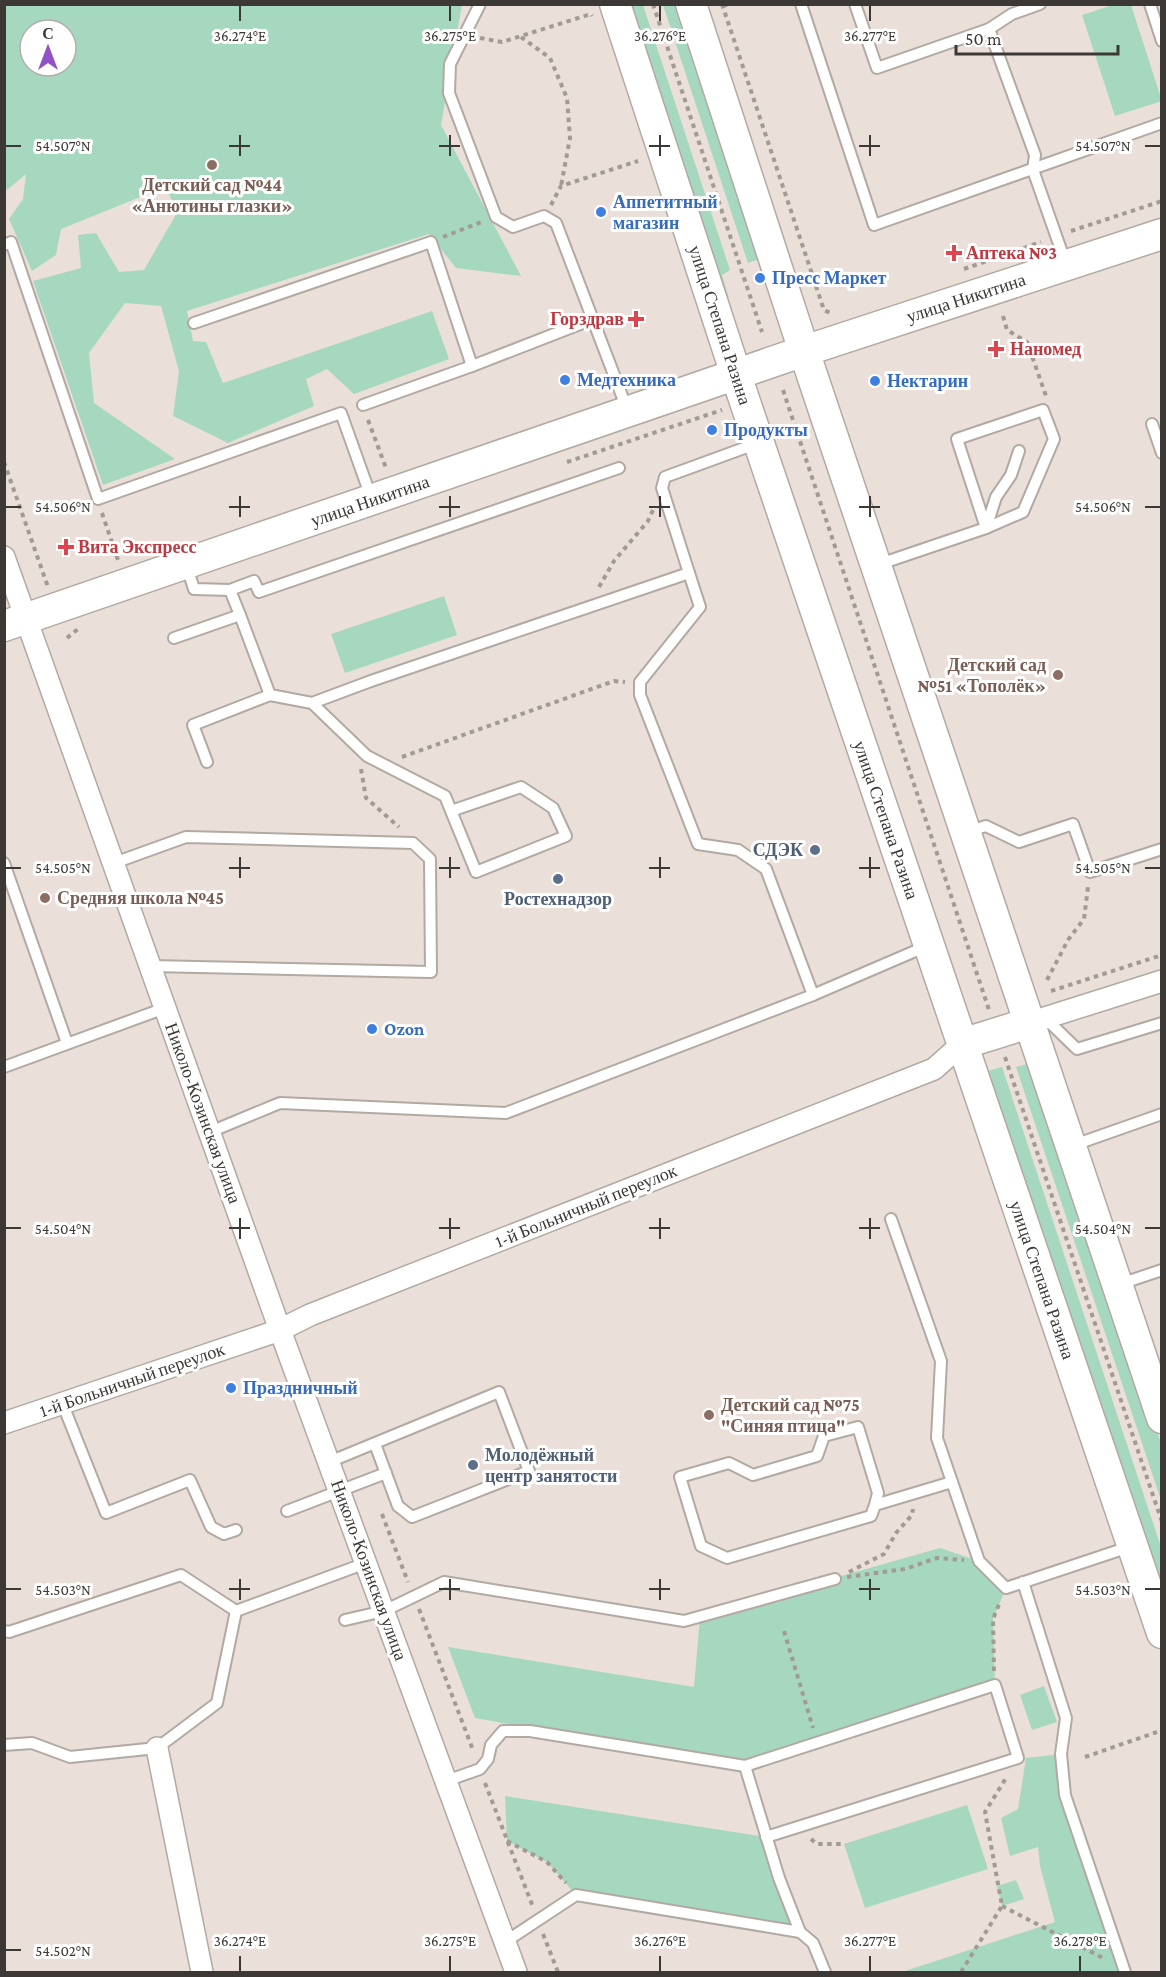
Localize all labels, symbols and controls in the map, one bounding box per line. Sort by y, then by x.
north arrow [18,18,78,78]
scale bar [956,18,1118,56]
text: С [42,25,54,42]
text: 36.274°E [214,28,266,44]
text: 36.275°E [424,28,476,44]
text: 36.276°E [634,28,686,44]
text: 36.277°E [844,28,896,44]
text: 50 m [965,29,1002,49]
text: 54.507°N [35,138,91,154]
text: 54.507°N [1075,138,1131,154]
marker: Детский сад №44 «Анютины глазки» [205,158,219,172]
place label: Детский сад №44 «Анютины глазки» [132,175,292,216]
place label: Аппетитный магазин [613,192,718,233]
marker: Аппетитный магазин [594,205,608,219]
street label: улица Степана Разина [685,243,755,407]
place label: Аптека №3 [966,243,1057,263]
marker: Аптека №3 [947,246,961,260]
place label: Пресс Маркет [772,268,887,288]
street label: улица Никитина [904,269,1028,327]
marker: Пресс Маркет [753,271,767,285]
place label: Горздрав [550,309,624,329]
marker: Горздрав [629,312,643,326]
place label: Наномед [1010,339,1081,359]
marker: Наномед [987,340,1005,358]
place label: Медтехника [577,370,676,390]
place label: Нектарин [887,371,968,391]
marker: Медтехника [558,373,572,387]
marker: Нектарин [868,374,882,388]
place label: Продукты [724,420,808,440]
marker: Продукты [705,423,719,437]
street label: улица Никитина [308,471,432,531]
text: 54.506°N [35,499,91,515]
text: 54.506°N [1075,499,1131,515]
place label: Вита Экспресс [78,537,197,557]
marker: Вита Экспресс [59,540,73,554]
place label: Детский сад №51 «Тополёк» [917,655,1046,696]
marker: Детский сад №51 «Тополёк» [1051,668,1065,682]
street label: улица Степана Разина [849,738,923,902]
place label: СДЭК [753,840,803,860]
marker: СДЭК [808,843,822,857]
text: 54.505°N [35,860,91,876]
text: 54.505°N [1075,860,1131,876]
marker: Ростехнадзор [551,872,565,886]
place label: Средняя школа №45 [57,888,224,908]
place label: Ростехнадзор [504,889,612,909]
marker: Средняя школа №45 [38,891,52,905]
place label: Ozon [384,1019,425,1039]
street label: Николо-Козинская улица [161,1020,245,1206]
marker: Ozon [365,1022,379,1036]
street label: 1-й Больничный переулок [492,1160,680,1252]
street label: улица Степана Разина [1005,1198,1079,1362]
text: 54.504°N [35,1221,91,1237]
text: 54.504°N [1075,1221,1131,1237]
street label: 1-й Больничный переулок [37,1339,227,1421]
place label: Праздничный [243,1378,358,1398]
marker: Праздничный [224,1381,238,1395]
place label: Детский сад №75 "Синяя птица" [721,1395,860,1436]
marker: Детский сад №75 "Синяя птица" [702,1408,716,1422]
place label: Молодёжный центр занятости [485,1445,617,1486]
marker: Молодёжный центр занятости [466,1458,480,1472]
street label: Николо-Козинская улица [327,1477,411,1663]
text: 54.503°N [35,1582,91,1598]
text: 54.503°N [1075,1582,1131,1598]
text: 36.274°E [214,1933,266,1949]
text: 36.275°E [424,1933,476,1949]
text: 36.276°E [634,1933,686,1949]
text: 36.277°E [844,1933,896,1949]
text: 36.278°E [1053,1933,1107,1949]
text: 54.502°N [35,1943,91,1959]

